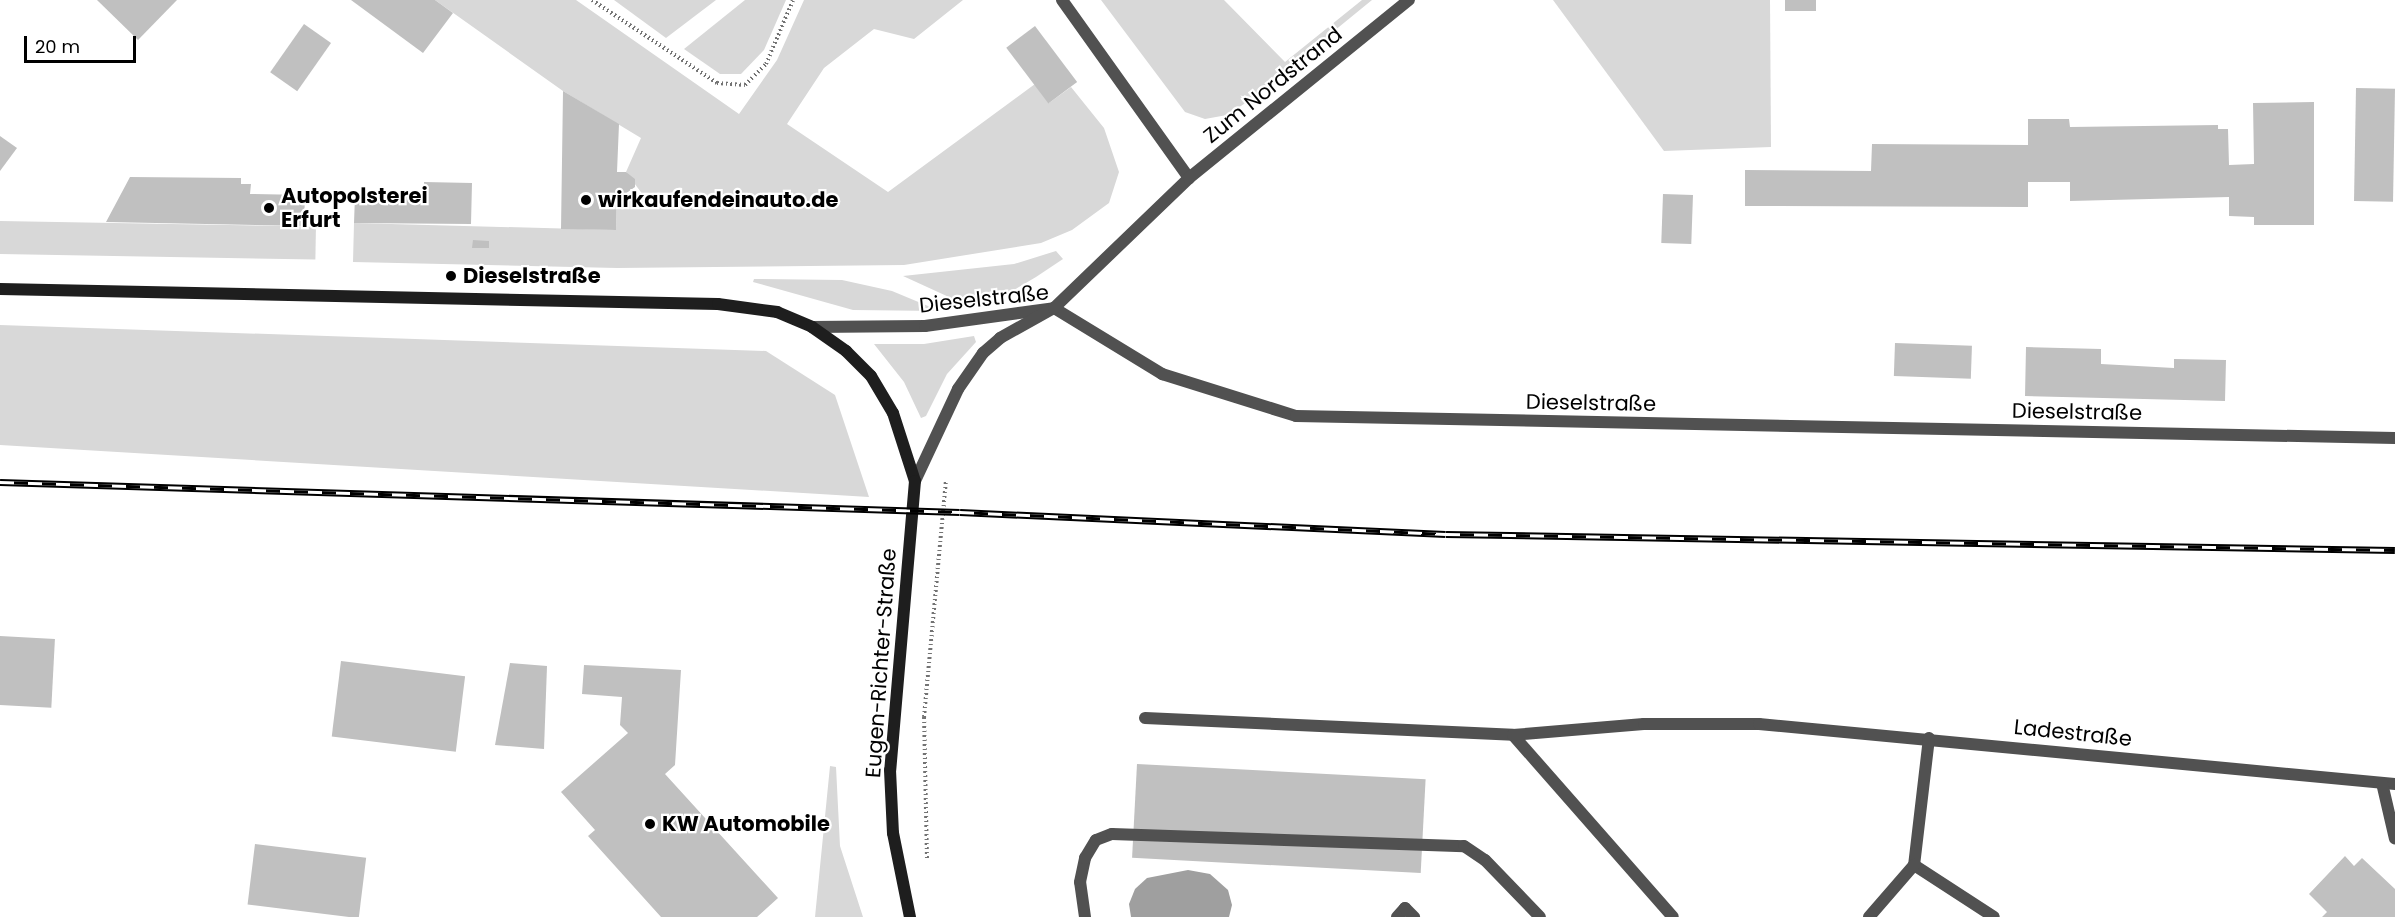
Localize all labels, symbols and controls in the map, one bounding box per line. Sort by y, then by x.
street label: Zum Nordstrand [1199,22,1347,148]
scale bar [27,24,140,62]
text: 20 m [35,34,80,59]
place label: Autopolsterei Erfurt [281,183,428,233]
place label: wirkaufendeinauto.de [598,187,838,213]
marker: wirkaufendeinauto.de [579,193,593,207]
marker: Autopolsterei Erfurt [262,201,276,215]
place label: Dieselstraße [463,263,601,289]
marker: Dieselstraße [444,269,458,283]
street label: Dieselstraße [918,280,1050,318]
street label: Dieselstraße [1526,389,1656,417]
street label: Dieselstraße [2012,398,2142,426]
street label: Eugen-Richter-Straße [860,547,902,779]
street label: Ladestraße [2013,714,2133,752]
place label: KW Automobile [662,811,830,837]
marker: KW Automobile [643,817,657,831]

